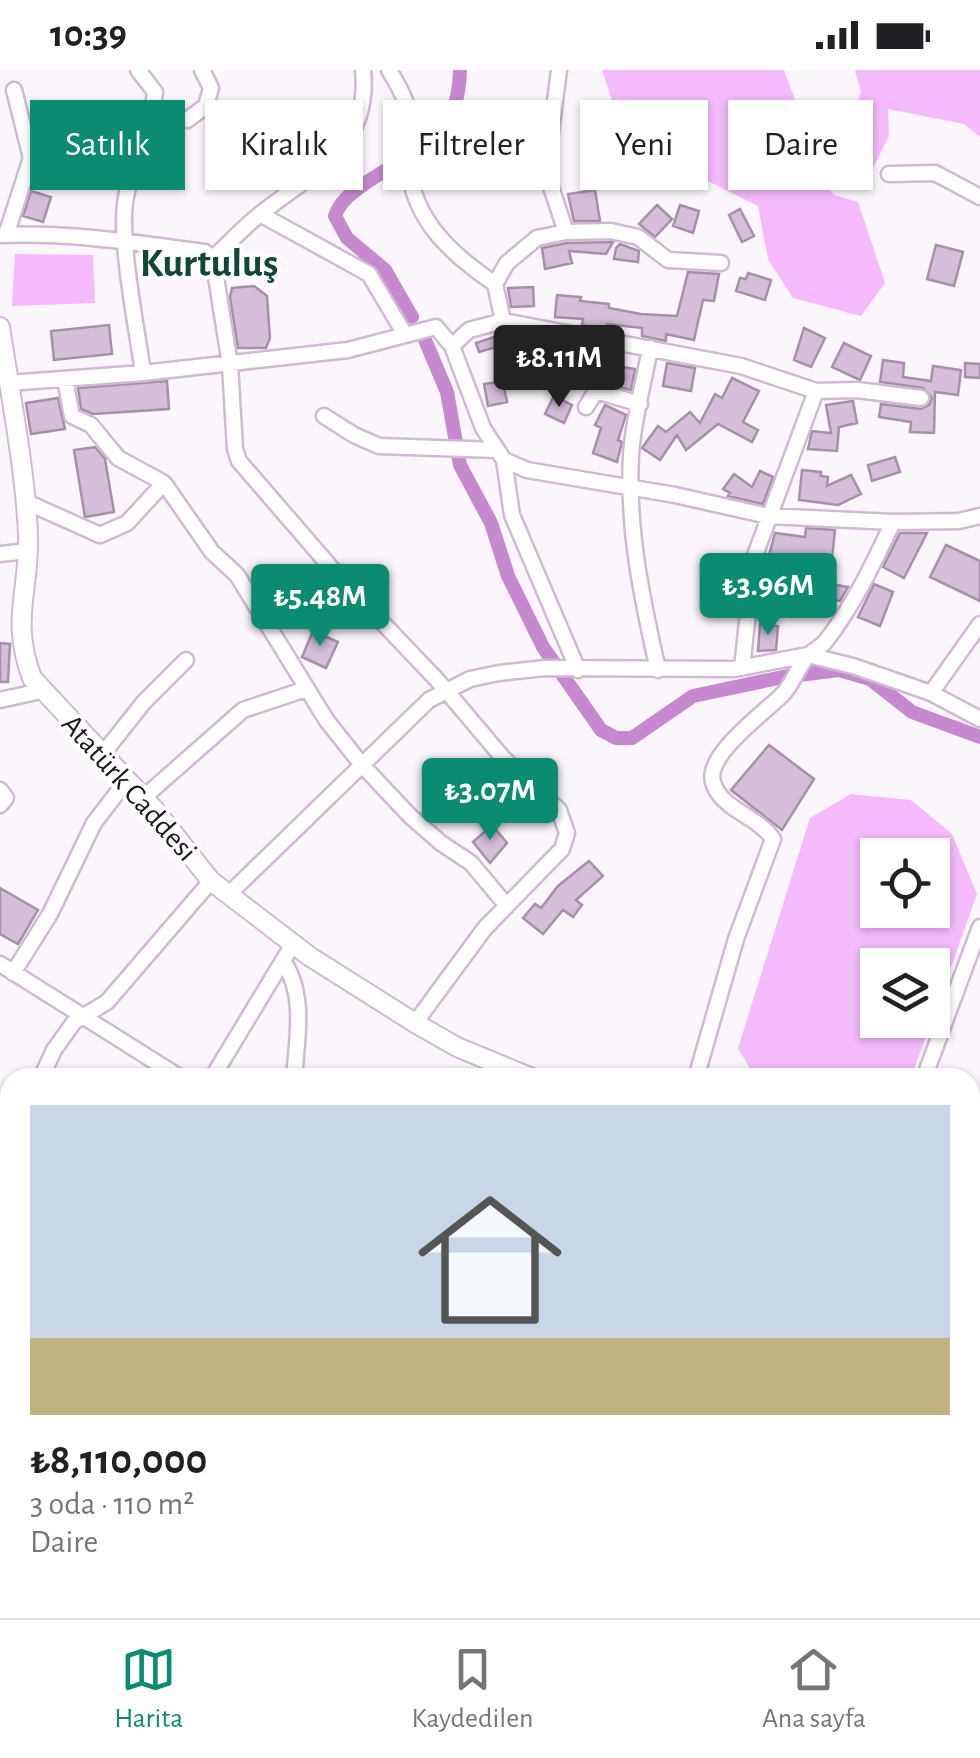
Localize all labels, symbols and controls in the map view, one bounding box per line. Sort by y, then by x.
text: 10:39 [50,16,127,54]
chip: Satılık [30,100,185,190]
chip: Kiralık [205,100,363,190]
chip: Filtreler [383,100,560,190]
chip: Yeni [580,100,708,190]
chip: Daire [728,100,873,190]
district label: Kurtuluş [140,244,278,284]
pin: ₺8.11M [478,325,640,410]
text: ₺8.11M [516,341,602,373]
pin: ₺3.96M [687,553,849,638]
pin: ₺5.48M [239,564,401,649]
text: ₺3.96M [722,569,814,601]
text: ₺5.48M [273,580,367,612]
street label: Atatürk Caddesi [56,709,202,867]
pin: ₺3.07M [409,758,571,843]
text: ₺3.07M [444,774,536,806]
map controls [860,838,950,1038]
button: locate [860,838,950,928]
button: layers [860,948,950,1038]
icon: home [400,1170,580,1350]
text: ₺8,110,000 [30,1439,208,1481]
text: 3 oda · 110 m² [30,1488,194,1520]
text: Daire [30,1526,98,1558]
tab: Harita [114,1642,183,1736]
tab: Kaydedilen [411,1642,534,1736]
tab: Ana sayfa [762,1642,866,1736]

